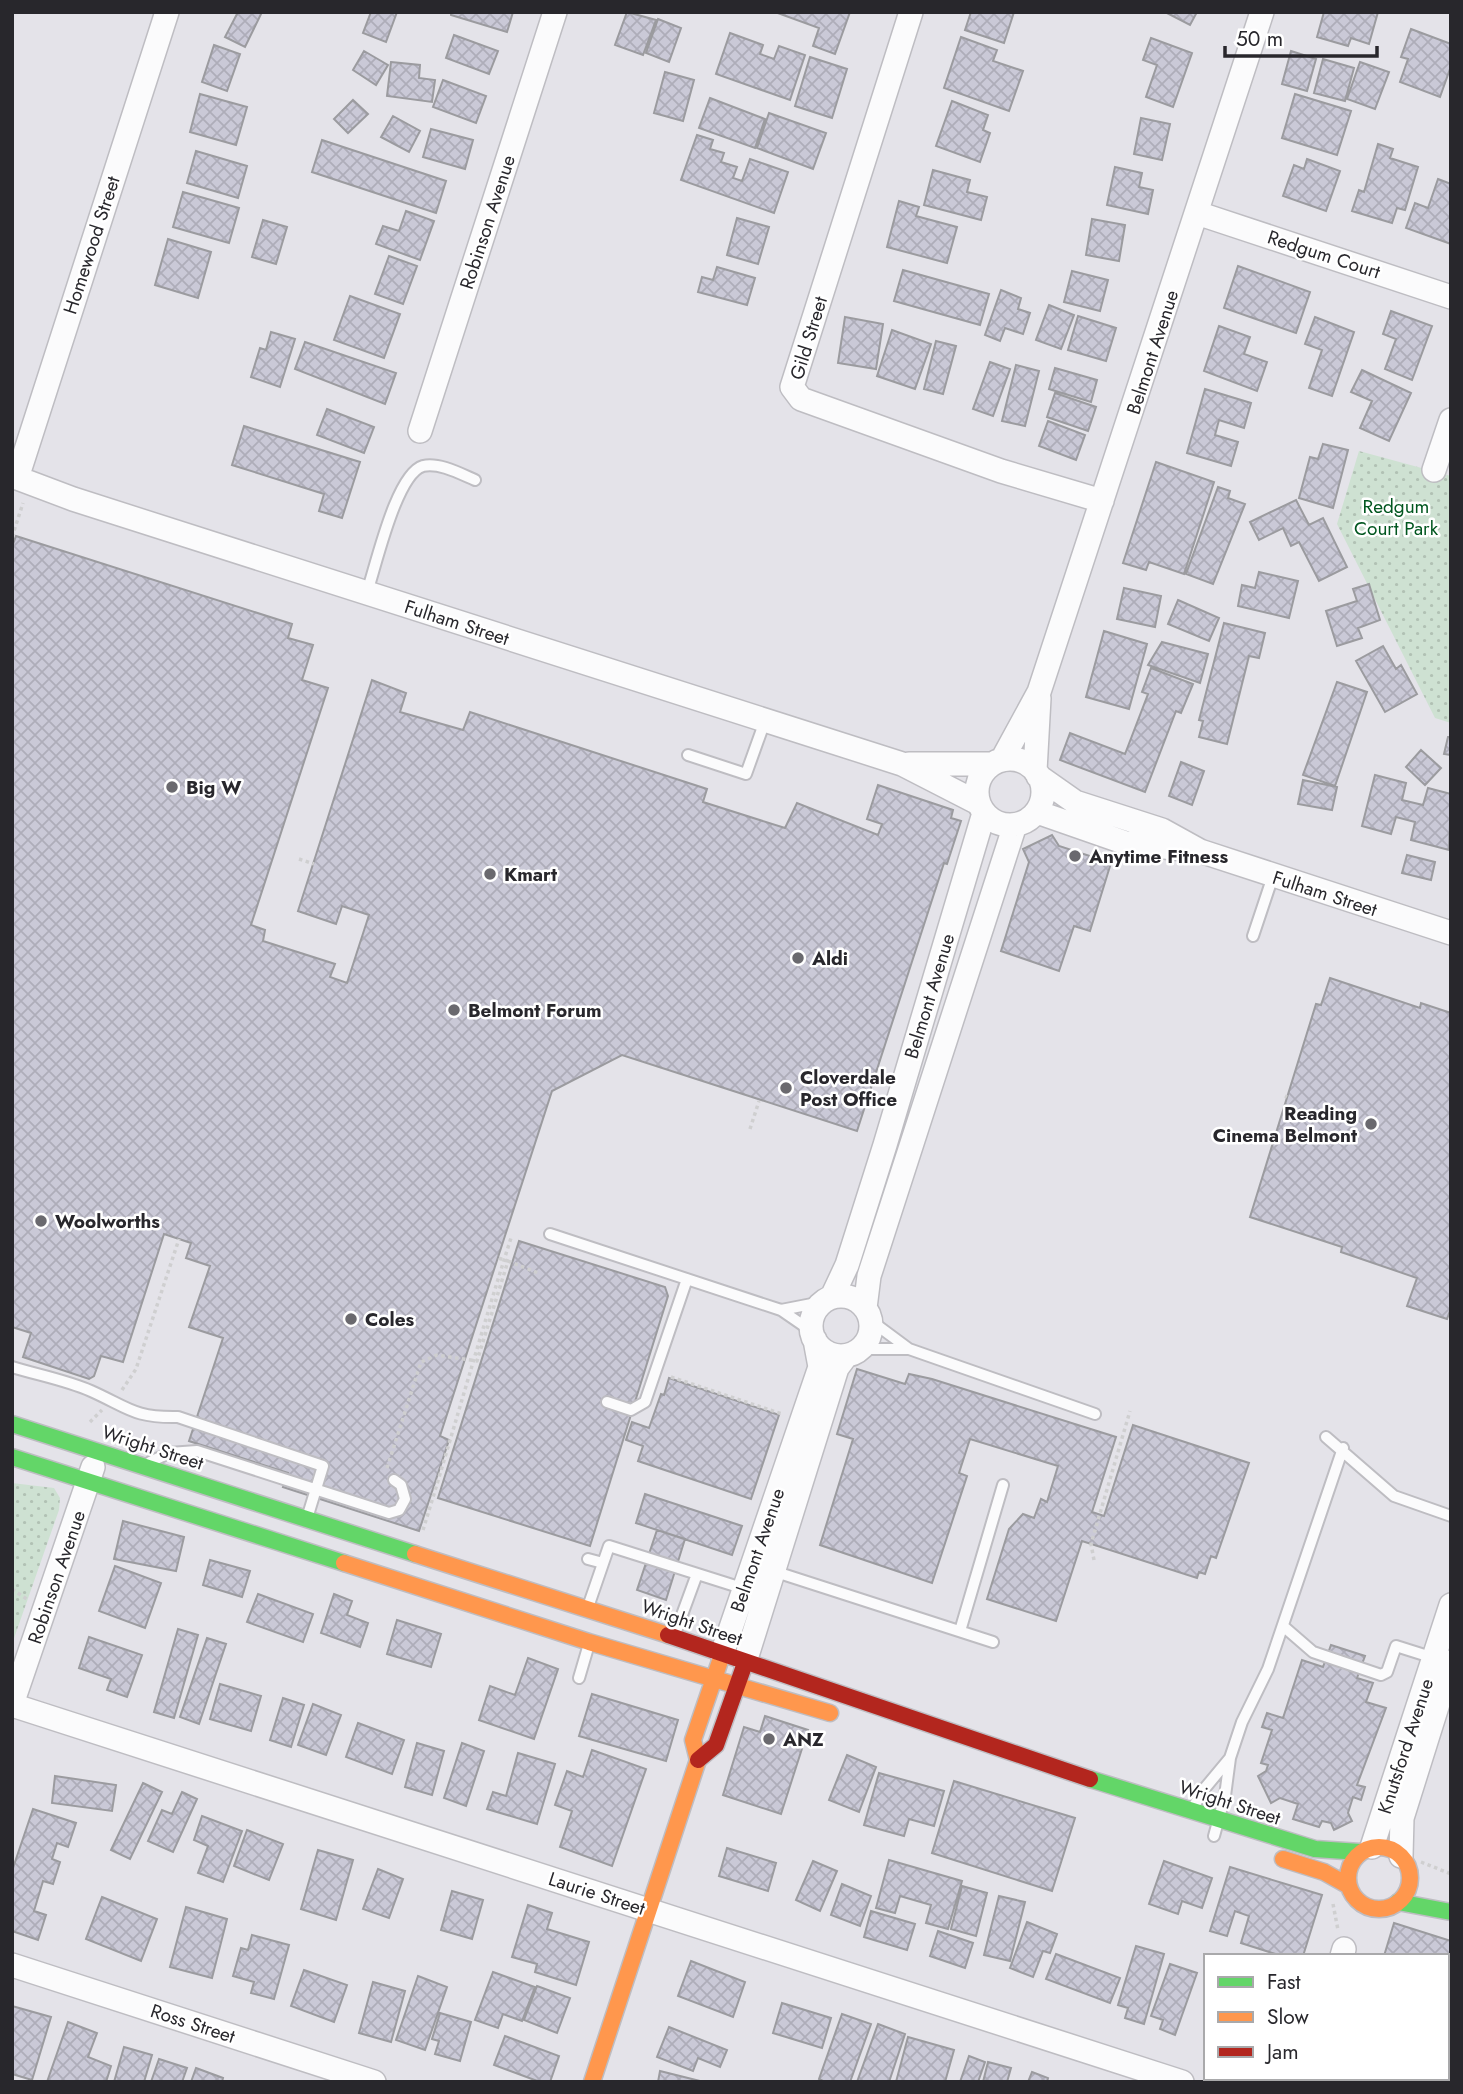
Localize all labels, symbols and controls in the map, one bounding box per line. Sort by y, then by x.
scale bar [1225,14,1377,58]
text: 50 m [1236,24,1283,54]
street label: Robinson Avenue [453,151,522,293]
street label: Homewood Street [56,172,127,318]
street label: Redgum Court [1264,224,1384,286]
street label: Belmont Avenue [1120,286,1185,418]
street label: Gild Street [783,293,834,383]
park label: Redgum Court Park [1354,493,1439,542]
street label: Fulham Street [401,593,513,652]
place label: Big W [186,774,242,801]
marker: Big W [164,779,180,795]
place label: Anytime Fitness [1088,843,1228,870]
marker: Anytime Fitness [1067,848,1083,864]
place label: Kmart [504,861,557,888]
street label: Fulham Street [1269,864,1381,923]
marker: Kmart [482,866,498,882]
street label: Belmont Avenue [898,930,961,1062]
place label: Aldi [811,945,848,972]
marker: Aldi [790,950,806,966]
place label: Belmont Forum [468,997,602,1024]
marker: Belmont Forum [446,1002,462,1018]
place label: Cloverdale Post Office [800,1064,897,1113]
marker: Cloverdale Post Office [778,1080,794,1096]
place label: Reading Cinema Belmont [1213,1100,1357,1149]
marker: Reading Cinema Belmont [1363,1116,1379,1132]
place label: Woolworths [55,1208,160,1235]
marker: Woolworths [33,1213,49,1229]
place label: Coles [365,1306,415,1333]
marker: Coles [343,1311,359,1327]
street label: Wright Street [99,1418,208,1477]
street label: Belmont Avenue [724,1484,791,1616]
street label: Robinson Avenue [21,1507,92,1648]
street label: Wright Street [638,1593,746,1653]
street label: Knutsford Avenue [1371,1675,1440,1817]
place label: ANZ [782,1726,824,1753]
marker: ANZ [761,1731,777,1747]
street label: Wright Street [1176,1773,1285,1832]
street label: Laurie Street [545,1865,649,1922]
legend [1204,1954,1449,2080]
text: Fast [1267,1967,1300,1997]
street label: Ross Street [147,1997,239,2050]
text: Slow [1267,2002,1309,2032]
text: Jam [1264,2037,1299,2067]

